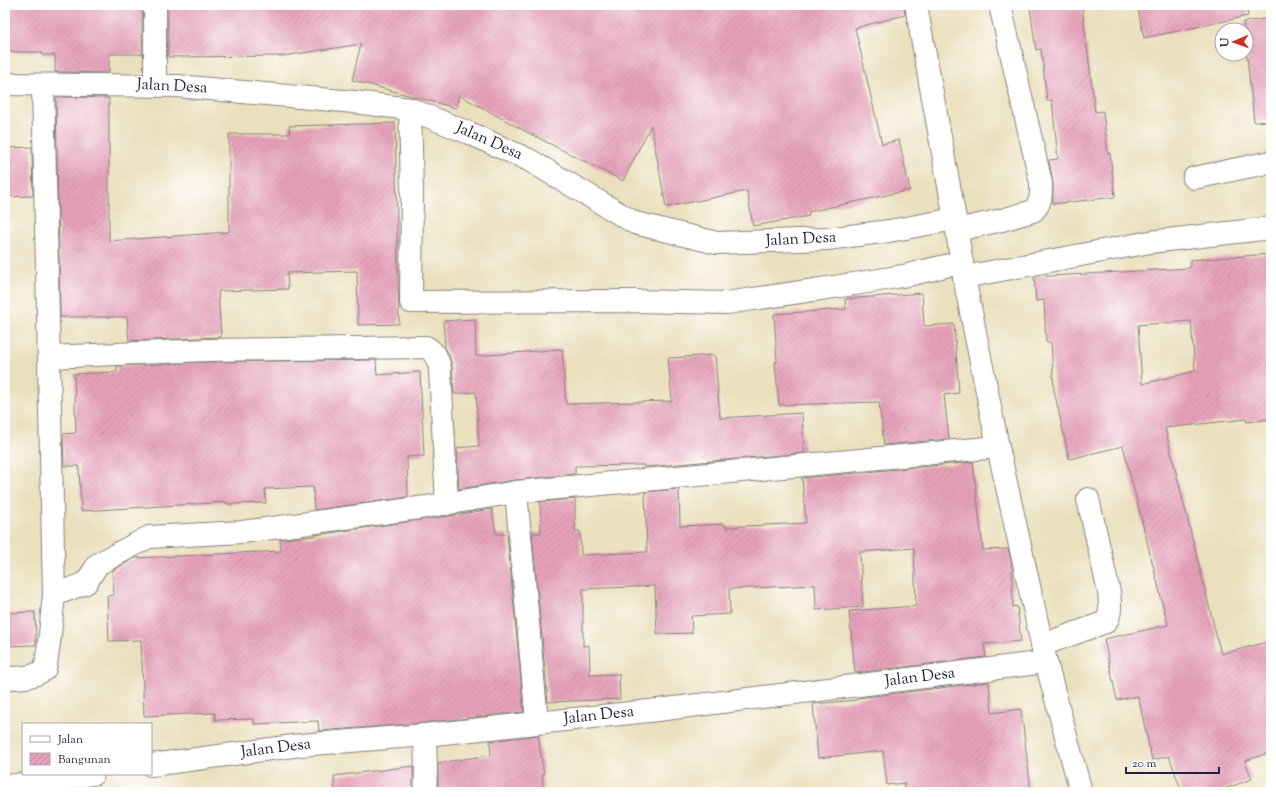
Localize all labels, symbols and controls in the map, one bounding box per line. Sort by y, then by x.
north arrow [1214,22,1254,62]
text: U [1217,38,1233,48]
street label: Jalan Desa [135,74,208,100]
street label: Jalan Desa [451,117,526,167]
street label: Jalan Desa [764,227,837,253]
street label: Jalan Desa [883,662,957,694]
street label: Jalan Desa [562,701,636,731]
legend [22,723,152,775]
text: Jalan [57,731,83,749]
street label: Jalan Desa [239,733,313,765]
scale bar [1126,749,1219,775]
text: Bangunan [58,751,111,769]
text: 20 m [1132,755,1157,773]

